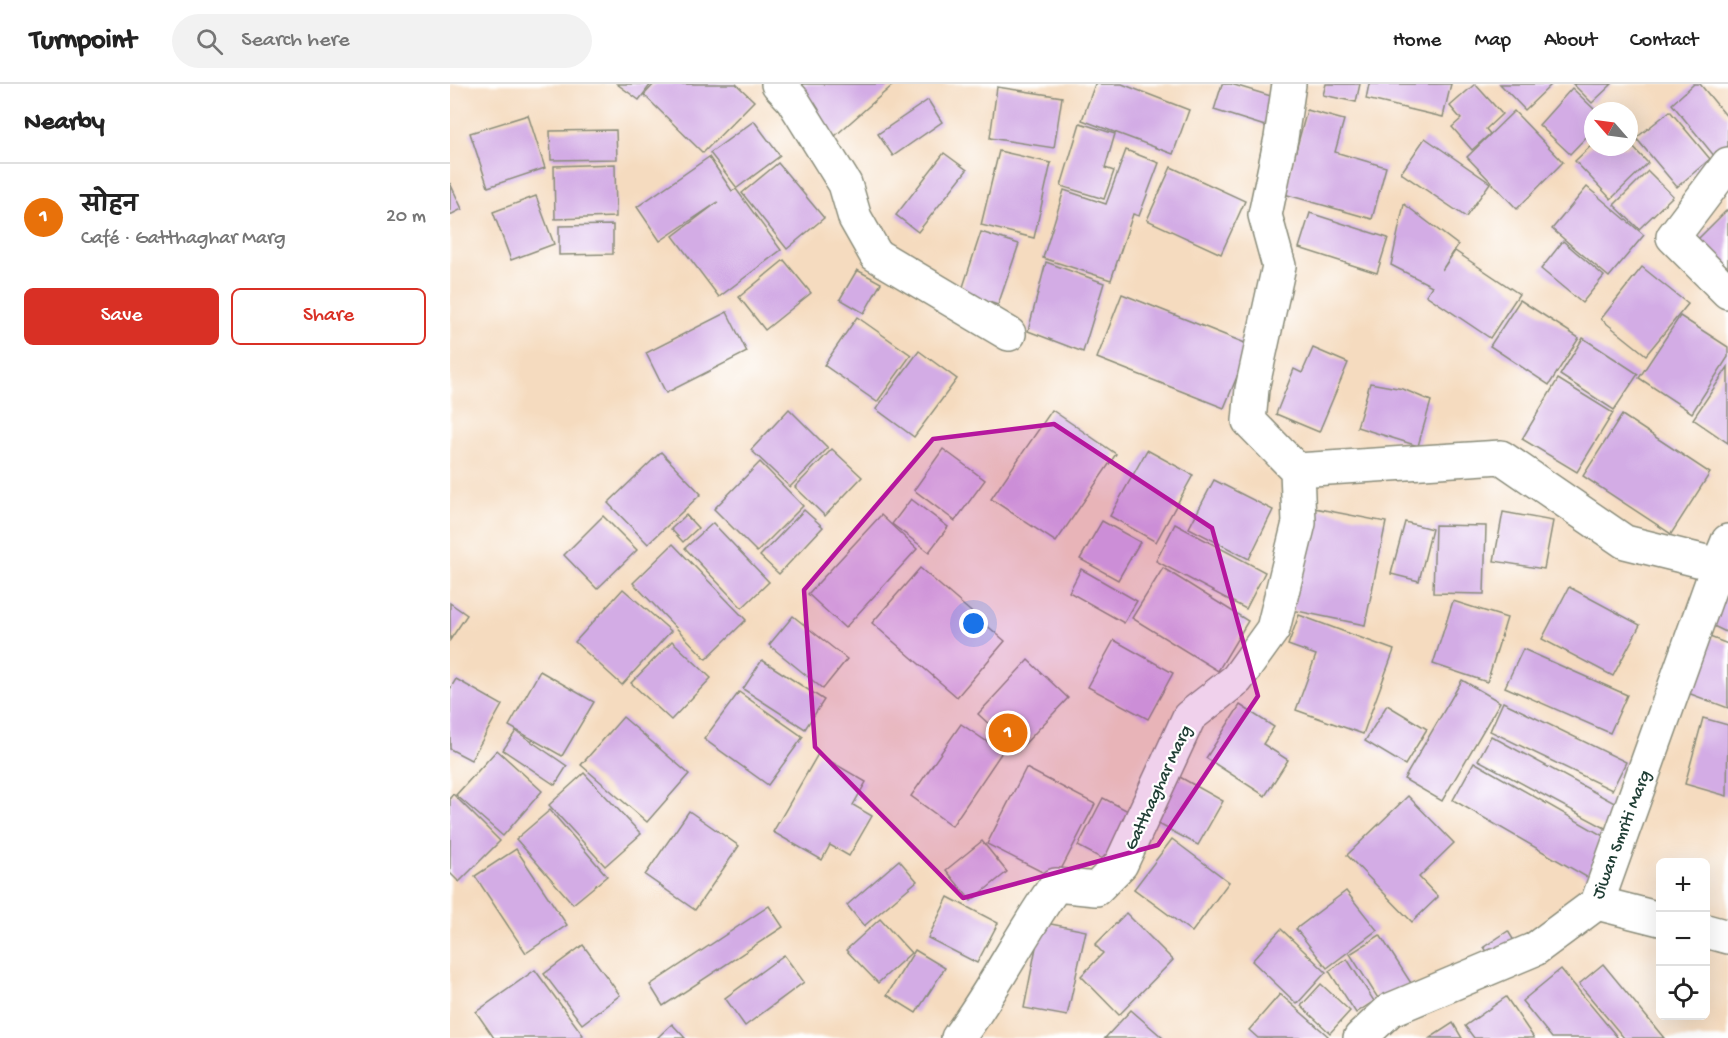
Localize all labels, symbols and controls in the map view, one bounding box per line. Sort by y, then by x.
search box [172,14,592,68]
text: Turnpoint [30,25,136,58]
icon: search [193,25,226,58]
text: Search here [241,28,350,54]
text: Home [1393,29,1441,54]
text: Map [1474,29,1511,54]
text: About [1544,29,1597,54]
text: Contact [1630,29,1698,54]
north arrow [1584,102,1638,156]
text: Nearby [24,108,105,139]
text: सोहन [81,194,138,220]
text: 1 [39,206,48,229]
text: 20 m [386,206,426,229]
text: Café · Gatthaghar Marg [81,228,286,251]
button: Save [24,288,219,345]
button: Share [231,288,426,345]
your location [959,609,988,638]
pin: 1 [988,710,1028,756]
street label: Gatthaghar Marg [1121,722,1197,854]
street label: Jiwan Smriti Marg [1588,768,1657,902]
map controls [1656,858,1710,1020]
button: + [1656,858,1710,912]
button: − [1656,912,1710,966]
button: locate [1656,966,1710,1020]

